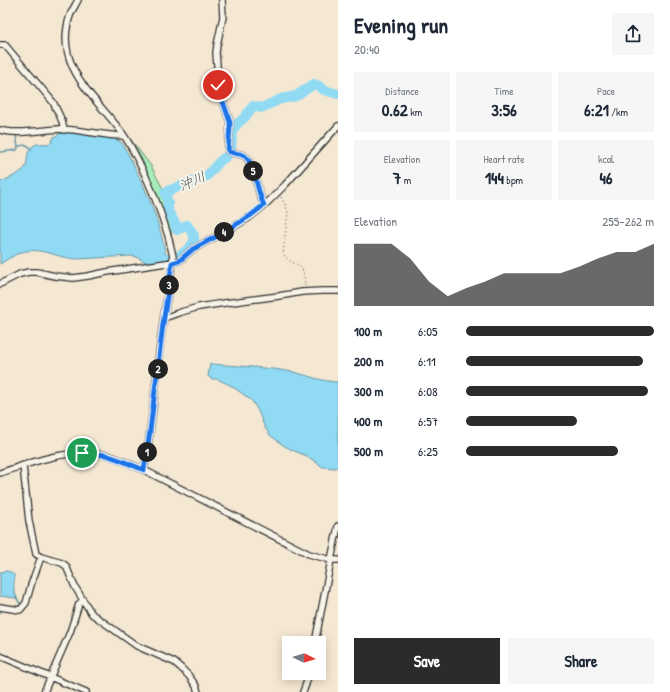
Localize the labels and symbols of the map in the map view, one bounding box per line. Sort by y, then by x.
pin [201,68,235,102]
pin: 5 [243,161,263,181]
water label: 沖川 [175,166,208,195]
pin: 4 [214,222,234,242]
pin: 3 [159,275,179,295]
pin: 2 [148,359,168,379]
pin [65,436,99,470]
pin: 1 [137,442,157,462]
north arrow [282,636,326,680]

